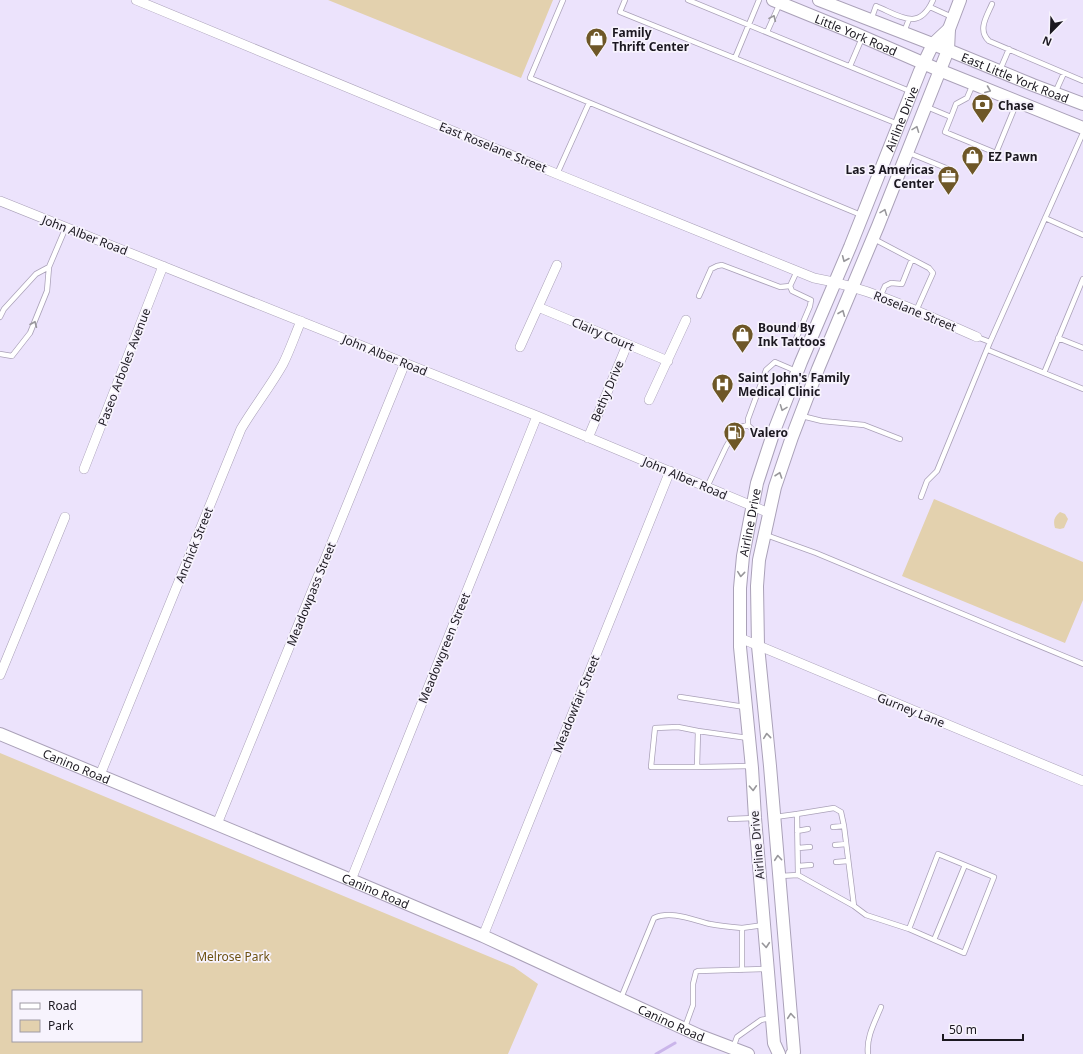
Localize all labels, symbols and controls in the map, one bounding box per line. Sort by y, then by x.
street label: Little York Road [812,9,900,59]
north arrow [1031,12,1071,52]
one-way arrow [768,14,776,22]
place label: Family Thrift Center [612,24,690,55]
shop icon: Family Thrift Center [584,26,610,59]
text: N [1040,33,1054,50]
street label: East Little York Road [959,48,1072,106]
street label: Airline Drive [880,83,922,154]
one-way arrow [985,86,992,94]
bank icon: Chase [969,92,995,125]
place label: Chase [998,97,1034,114]
street label: East Roselane Street [437,118,550,177]
one-way arrow [912,126,920,133]
shop icon: EZ Pawn [960,143,986,176]
place label: EZ Pawn [988,148,1038,165]
place label: Las 3 Americas Center [845,161,935,192]
office icon: Las 3 Americas Center [936,163,962,196]
one-way arrow [879,208,887,215]
street label: John Alber Road [39,211,130,259]
one-way arrow [842,255,850,263]
street label: Roselane Street [871,287,960,336]
street label: Paseo Arboles Avenue [94,305,154,428]
one-way arrow [837,309,845,316]
street label: Clairy Court [569,313,637,355]
place label: Bound By Ink Tattoos [758,319,826,350]
one-way arrow [29,320,37,327]
shop icon: Bound By Ink Tattoos [730,321,756,354]
street label: John Alber Road [339,330,430,380]
street label: Bethy Drive [586,357,628,424]
place label: Saint John's Family Medical Clinic [738,369,850,400]
hospital icon: Saint John's Family Medical Clinic [709,371,735,404]
one-way arrow [780,405,788,412]
fuel station icon: Valero [722,419,748,452]
place label: Valero [750,424,788,441]
street label: John Alber Road [639,452,730,503]
one-way arrow [774,471,782,478]
street label: Airline Drive [735,487,764,558]
street label: Anchick Street [171,504,217,585]
street label: Meadowpass Street [282,539,340,648]
one-way arrow [737,571,746,577]
street label: Meadowgreen Street [414,590,474,706]
street label: Meadowfair Street [549,652,604,755]
street label: Gurney Lane [875,689,948,731]
one-way arrow [763,733,772,739]
street label: Canino Road [40,744,113,787]
one-way arrow [748,785,757,791]
street label: Airline Drive [746,810,768,880]
one-way arrow [774,855,783,861]
street label: Canino Road [340,869,412,912]
one-way arrow [762,942,771,948]
park label: Melrose Park [196,948,270,965]
legend [12,990,142,1042]
text: Road [48,997,77,1014]
street label: Canino Road [635,1000,707,1045]
one-way arrow [787,1012,796,1019]
scale bar [943,1016,1023,1042]
text: Park [48,1017,74,1034]
text: 50 m [949,1021,977,1038]

